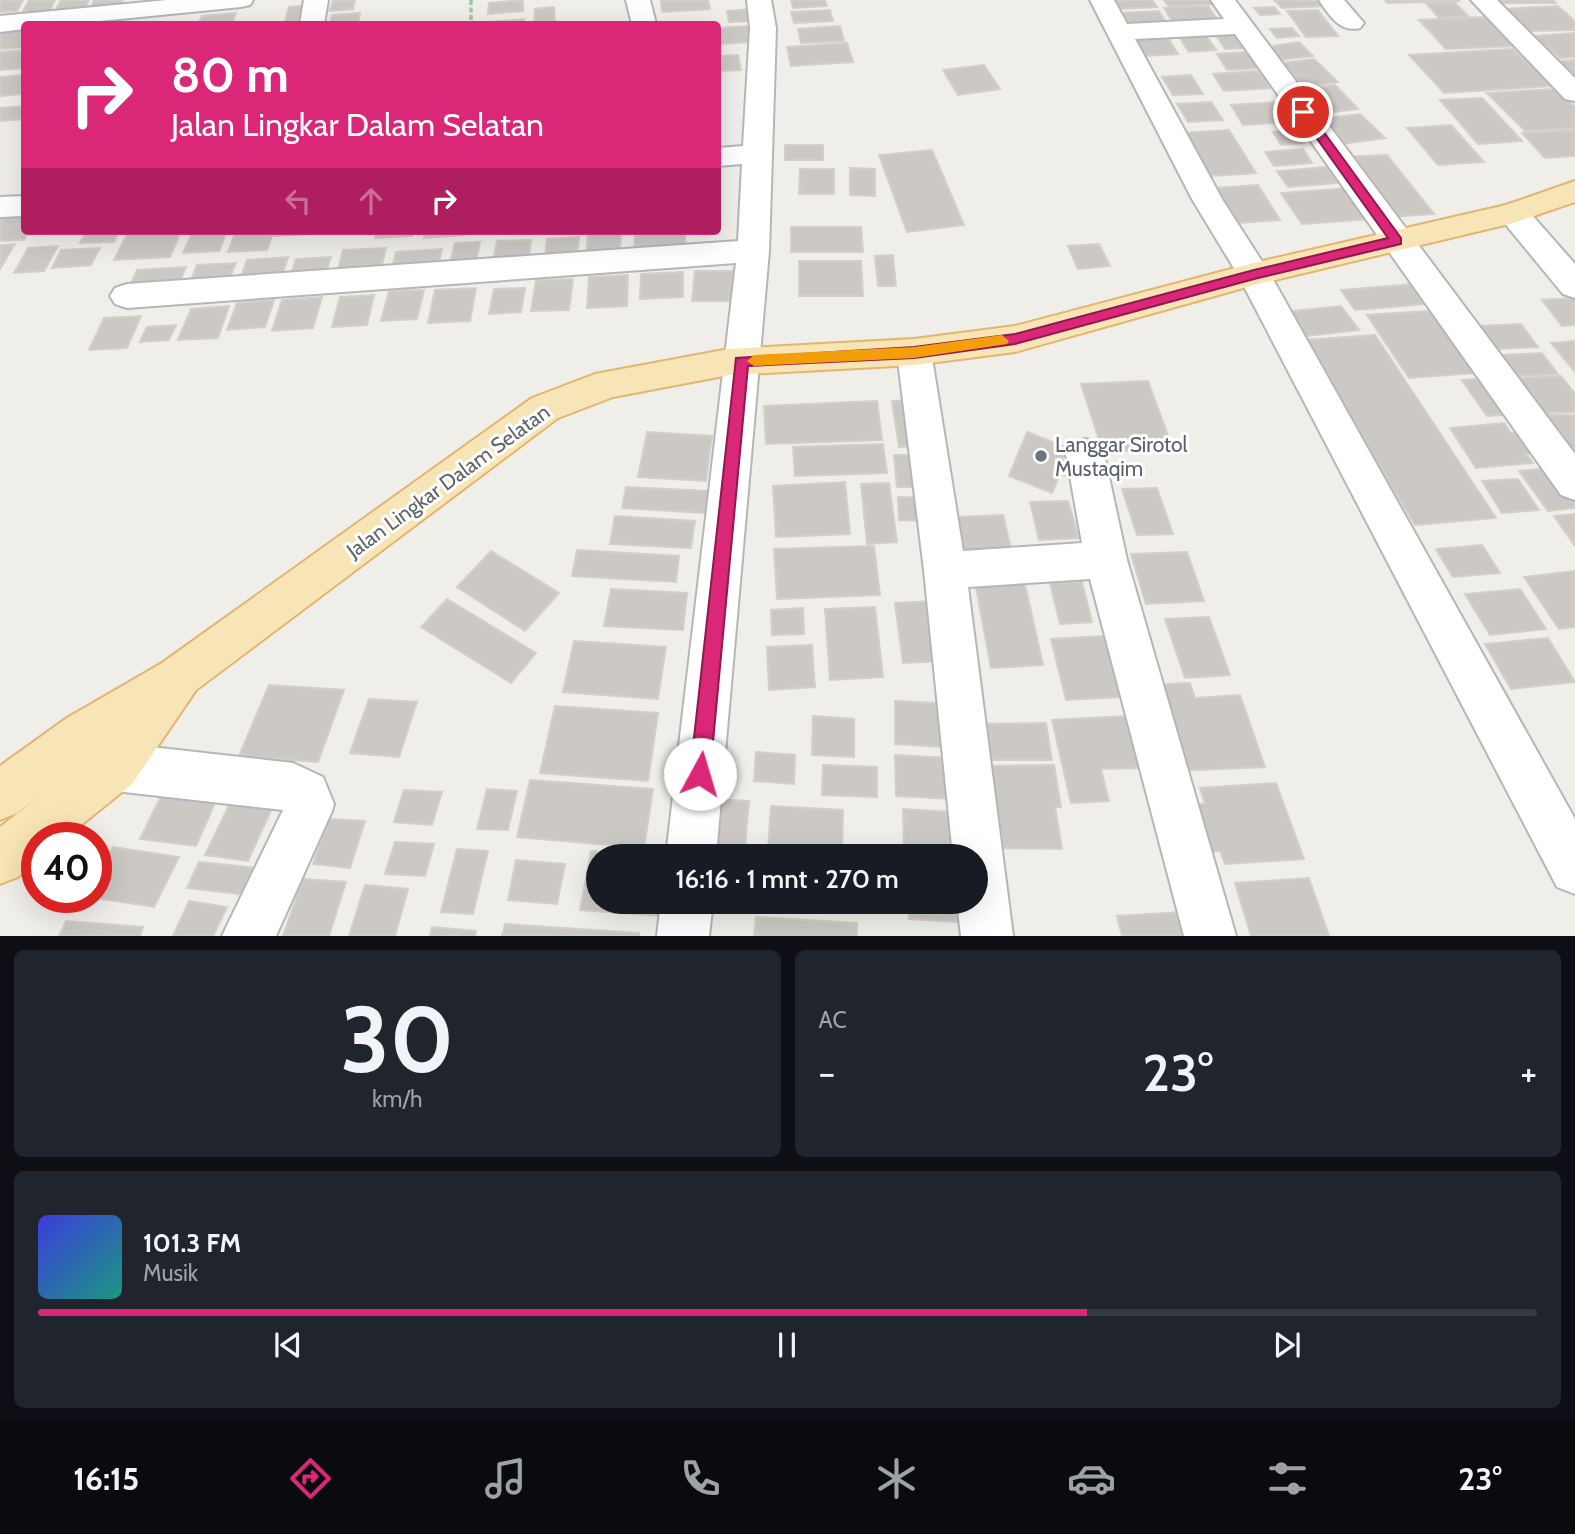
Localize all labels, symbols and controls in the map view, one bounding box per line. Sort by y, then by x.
text: 80 m [171,45,289,104]
icon: right [56,49,147,140]
pin [1273,82,1333,142]
icon: arrive [1284,93,1322,131]
text: Jalan Lingkar Dalam Selatan [171,105,544,144]
icon: left [279,182,317,220]
icon: ahead [352,182,390,220]
icon: right [425,182,463,220]
street label: Jalan Lingkar Dalam Selatan [341,399,554,564]
place label: Langgar Sirotol Mustaqim [1055,432,1188,481]
marker: Langgar Sirotol Mustaqim [1033,448,1049,464]
position arrow [663,737,737,811]
speed limit sign: 40 [21,822,112,913]
text: 16:16 · 1 mnt · 270 m [675,863,899,895]
text: 30 [341,984,454,1095]
text: AC [819,1006,847,1034]
text: 23° [1142,1041,1213,1104]
text: − [819,1049,835,1096]
text: + [1520,1049,1537,1096]
text: km/h [372,1085,422,1113]
text: 101.3 FM [143,1227,241,1259]
text: Musik [143,1259,198,1287]
icon: previous [269,1326,307,1364]
icon: pause [768,1326,806,1364]
icon: next [1268,1326,1306,1364]
icon: directions [286,1454,335,1503]
icon: music [481,1454,530,1503]
icon: phone [676,1454,725,1503]
icon: climate [872,1454,921,1503]
icon: car [1067,1454,1116,1503]
icon: filters [1263,1454,1312,1503]
text: 16:15 [73,1459,139,1498]
text: 23° [1458,1459,1502,1498]

